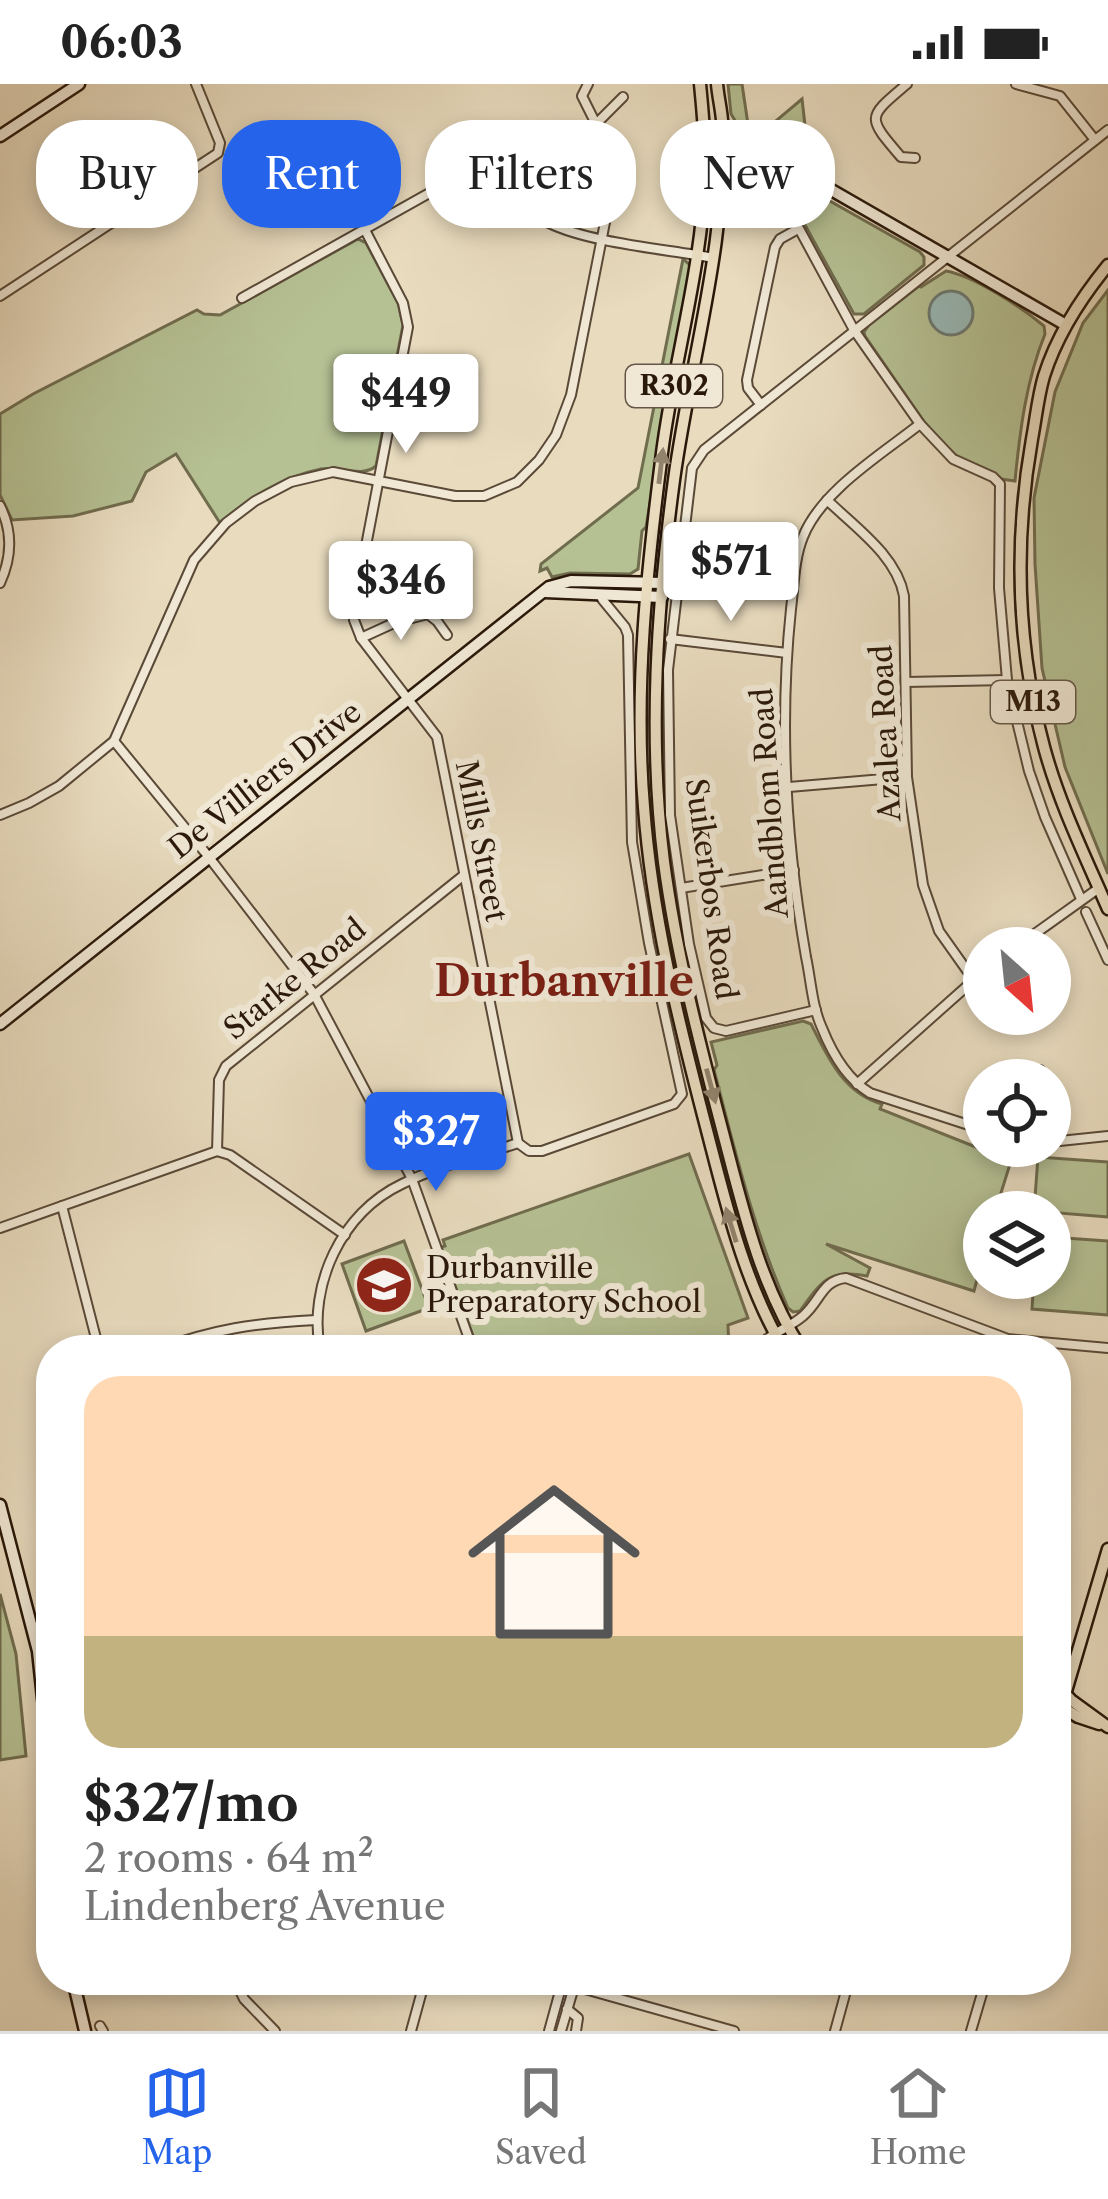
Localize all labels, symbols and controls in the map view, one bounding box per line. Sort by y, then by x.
text: 06:03 [60,14,183,70]
chip: Buy [36,120,198,228]
chip: Rent [222,120,401,228]
chip: Filters [425,120,636,228]
chip: New [660,120,835,228]
pin: $449 [335,354,477,456]
road number: R302 [626,365,722,407]
text: $449 [360,369,452,417]
one-way arrow [651,447,670,485]
pin: $571 [660,522,802,624]
text: $571 [690,537,772,585]
pin: $346 [330,541,472,643]
text: $346 [356,556,446,604]
street label: Azalea Road [862,644,909,823]
road number: M13 [991,681,1075,723]
street label: Aandblom Road [743,687,796,920]
street label: De Villiers Drive [161,693,368,866]
street label: Mills Street [448,757,515,925]
street label: Suikerbos Road [678,776,745,1002]
street label: Starke Road [216,910,373,1047]
north arrow [963,927,1071,1035]
map controls [963,927,1071,1299]
district label: Durbanville [434,955,694,1007]
button: locate [963,1059,1071,1167]
one-way arrow [702,1068,721,1105]
pin: $327 [365,1092,507,1194]
text: $327 [392,1107,480,1155]
button: layers [963,1191,1071,1299]
one-way arrow [721,1206,739,1243]
place label: Durbanville Preparatory School [426,1249,701,1320]
school or university icon: Durbanville Preparatory School [353,1254,415,1316]
icon: home [446,1454,662,1670]
text: $327/mo [84,1772,299,1834]
text: 2 rooms · 64 m² [84,1834,374,1882]
text: Lindenberg Avenue [84,1882,445,1930]
tab: Map [141,2060,212,2173]
tab: Saved [495,2060,587,2173]
tab: Home [870,2060,967,2173]

